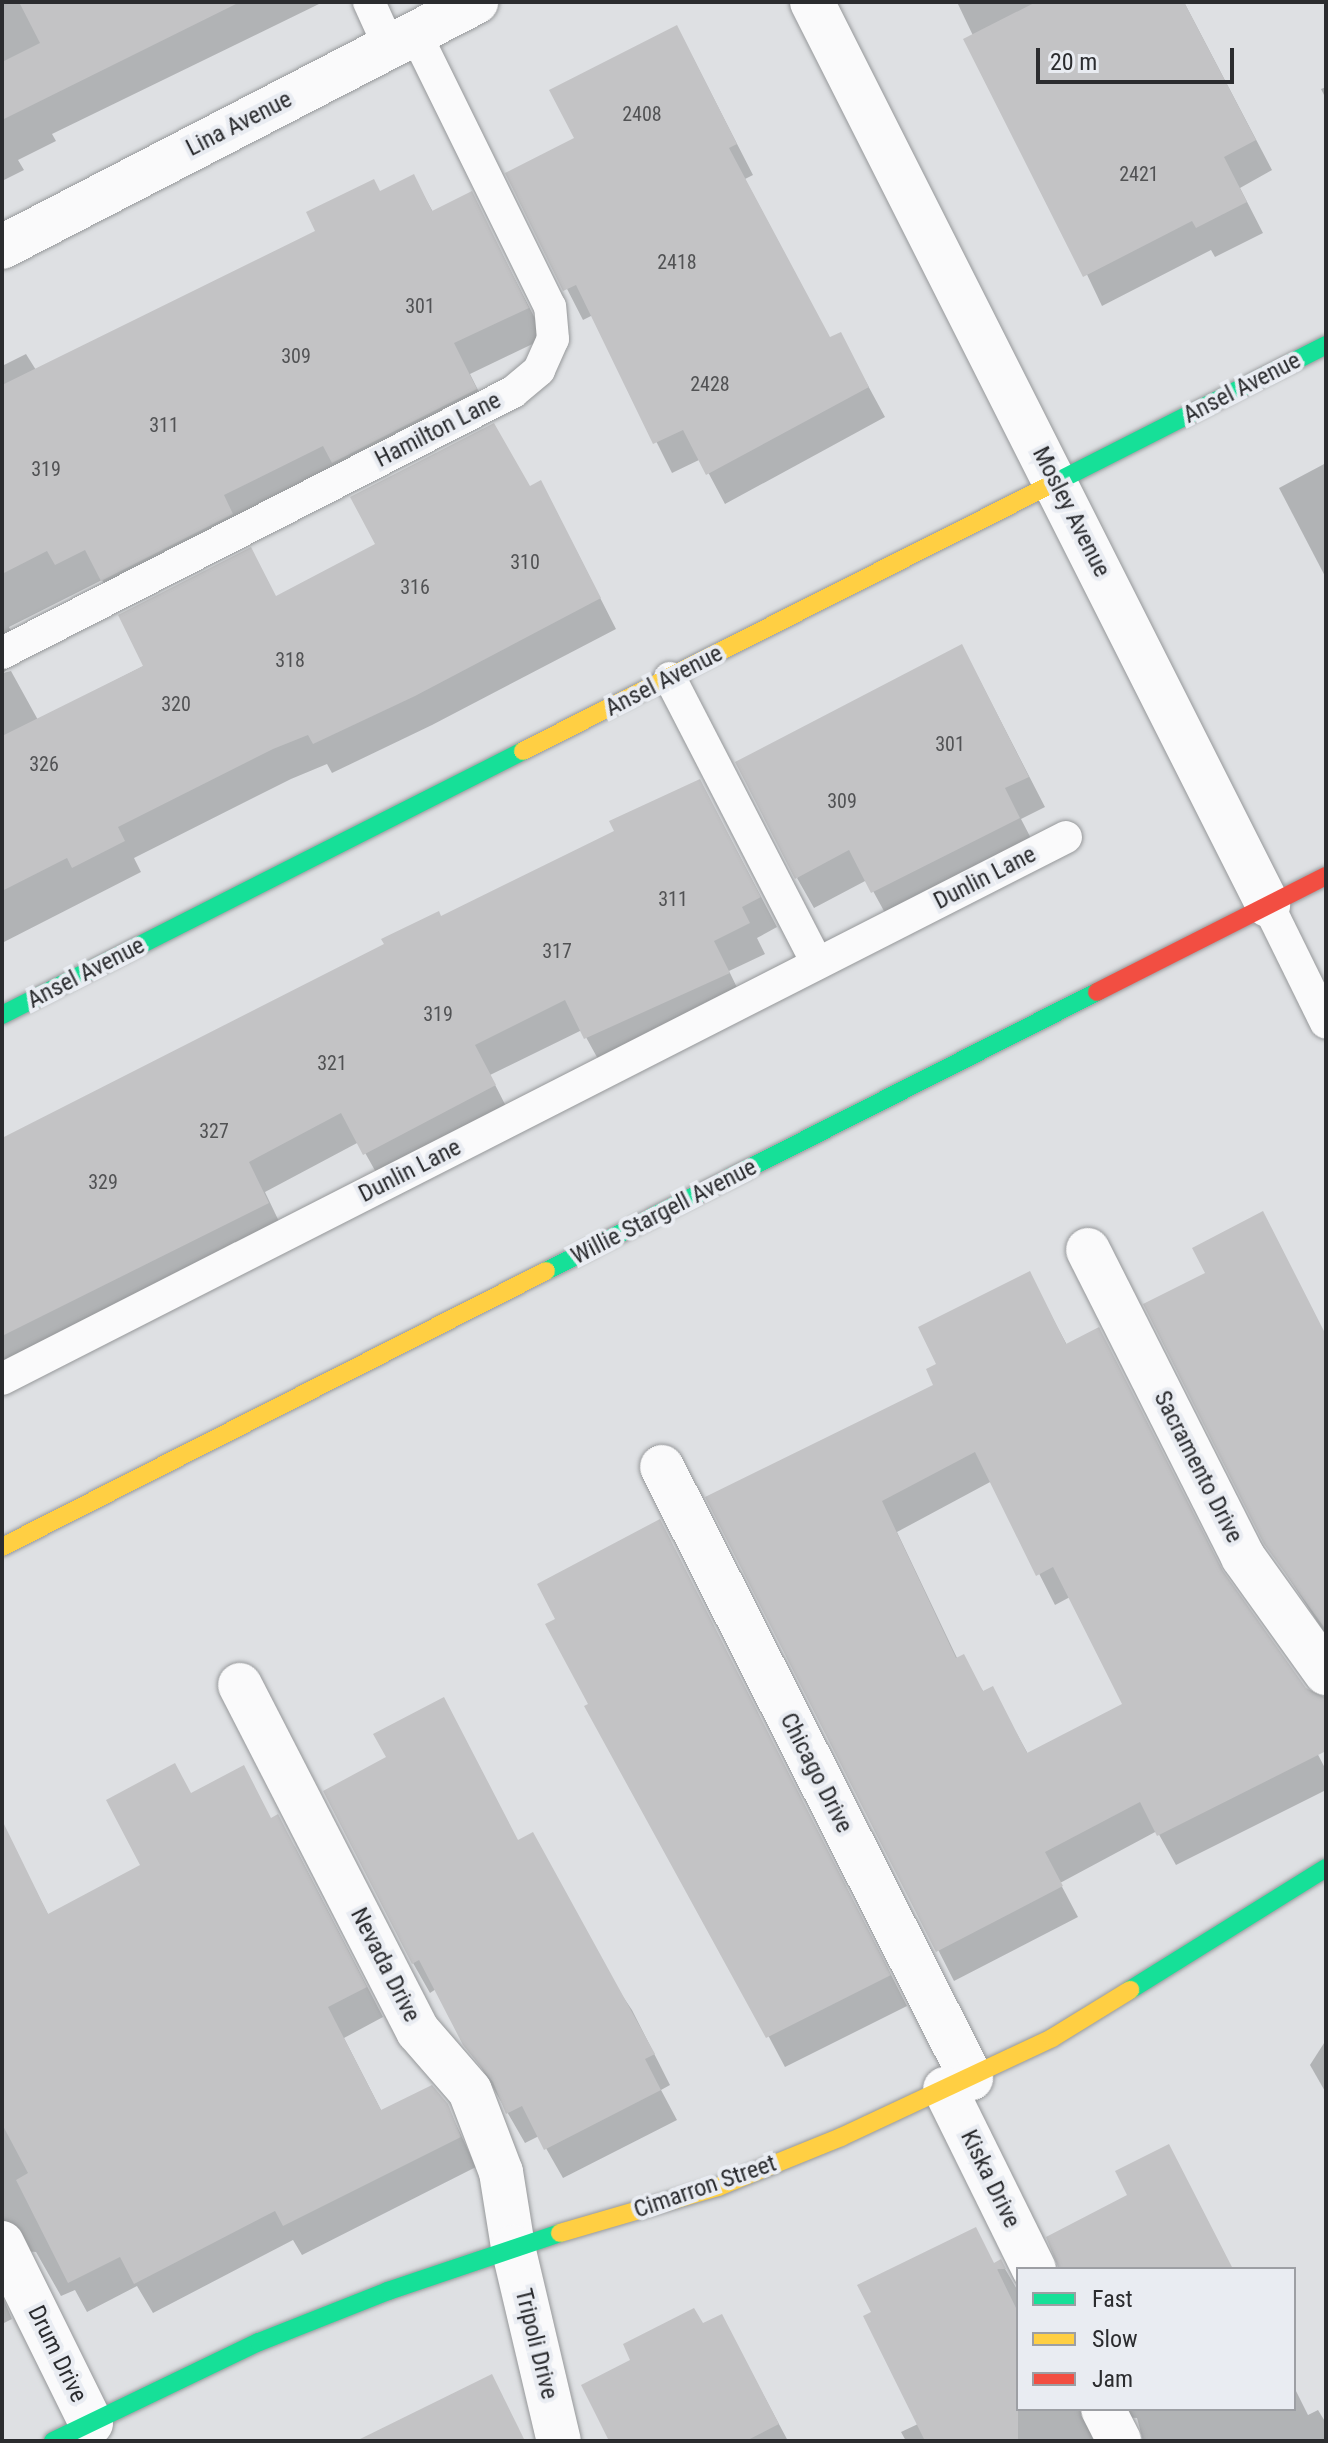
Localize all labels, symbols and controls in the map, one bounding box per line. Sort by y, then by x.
scale bar [1040,32,1238,82]
text: 20 m [1050,48,1097,76]
street label: Lina Avenue [181,85,297,163]
house number: 2408 [622,102,662,126]
house number: 2421 [1119,162,1159,186]
house number: 2418 [657,250,697,274]
house number: 301 [405,294,435,318]
house number: 309 [281,344,311,368]
street label: Ansel Avenue [1179,346,1305,430]
house number: 2428 [690,372,730,396]
street label: Hamilton Lane [370,386,506,474]
house number: 311 [149,413,179,437]
street label: Mosley Avenue [1026,442,1116,582]
house number: 319 [31,457,61,481]
house number: 310 [510,550,540,574]
house number: 316 [400,575,430,599]
street label: Ansel Avenue [601,639,727,723]
house number: 318 [275,648,305,672]
house number: 320 [161,692,191,716]
house number: 301 [935,732,965,756]
house number: 326 [29,752,59,776]
house number: 309 [827,789,857,813]
street label: Dunlin Lane [929,840,1041,916]
house number: 311 [658,887,688,911]
street label: Ansel Avenue [23,931,149,1015]
house number: 317 [542,939,572,963]
house number: 319 [423,1002,453,1026]
house number: 321 [317,1051,347,1075]
house number: 327 [199,1119,229,1143]
street label: Dunlin Lane [354,1133,466,1209]
street label: Willie Stargell Avenue [567,1153,761,1271]
house number: 329 [88,1170,118,1194]
street label: Sacramento Drive [1147,1386,1249,1548]
street label: Chicago Drive [774,1708,858,1838]
street label: Nevada Drive [344,1903,426,2027]
street label: Kiska Drive [954,2125,1026,2233]
street label: Cimarron Street [630,2149,780,2225]
legend [1016,2267,1296,2411]
text: Fast [1092,2285,1133,2313]
street label: Tripoli Drive [508,2286,564,2402]
street label: Drum Drive [21,2301,93,2407]
text: Slow [1092,2325,1138,2353]
text: Jam [1092,2365,1133,2393]

